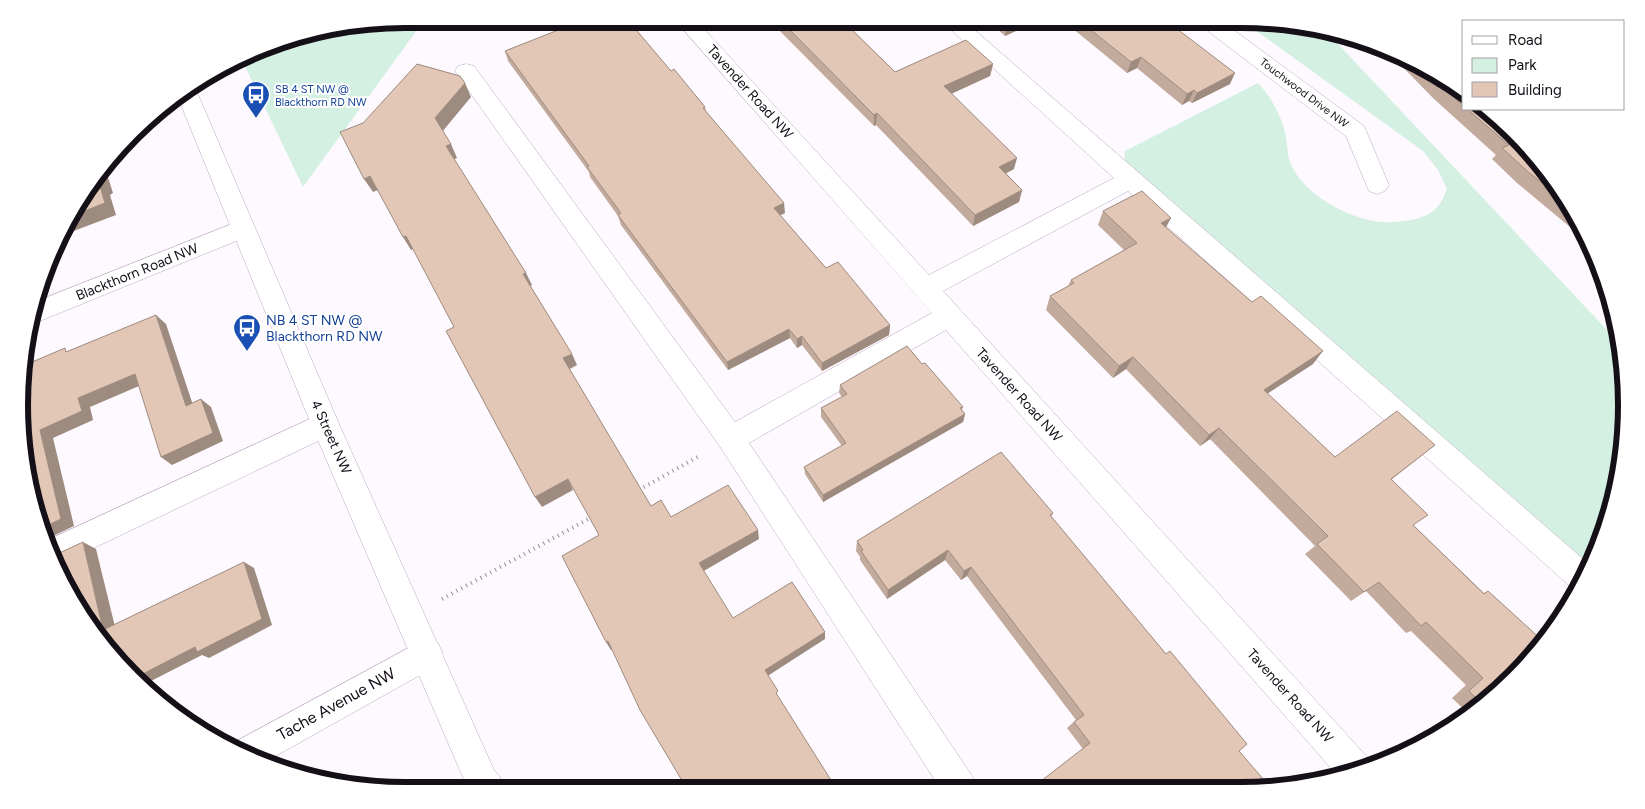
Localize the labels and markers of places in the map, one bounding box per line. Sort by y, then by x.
bus stop icon: SB 4 ST NW @ Blackthorn RD NW [241,80,271,119]
place label: SB 4 ST NW @ Blackthorn RD NW [275,83,367,109]
place label: NB 4 ST NW @ Blackthorn RD NW [266,312,383,345]
bus stop icon: NB 4 ST NW @ Blackthorn RD NW [232,313,262,352]

